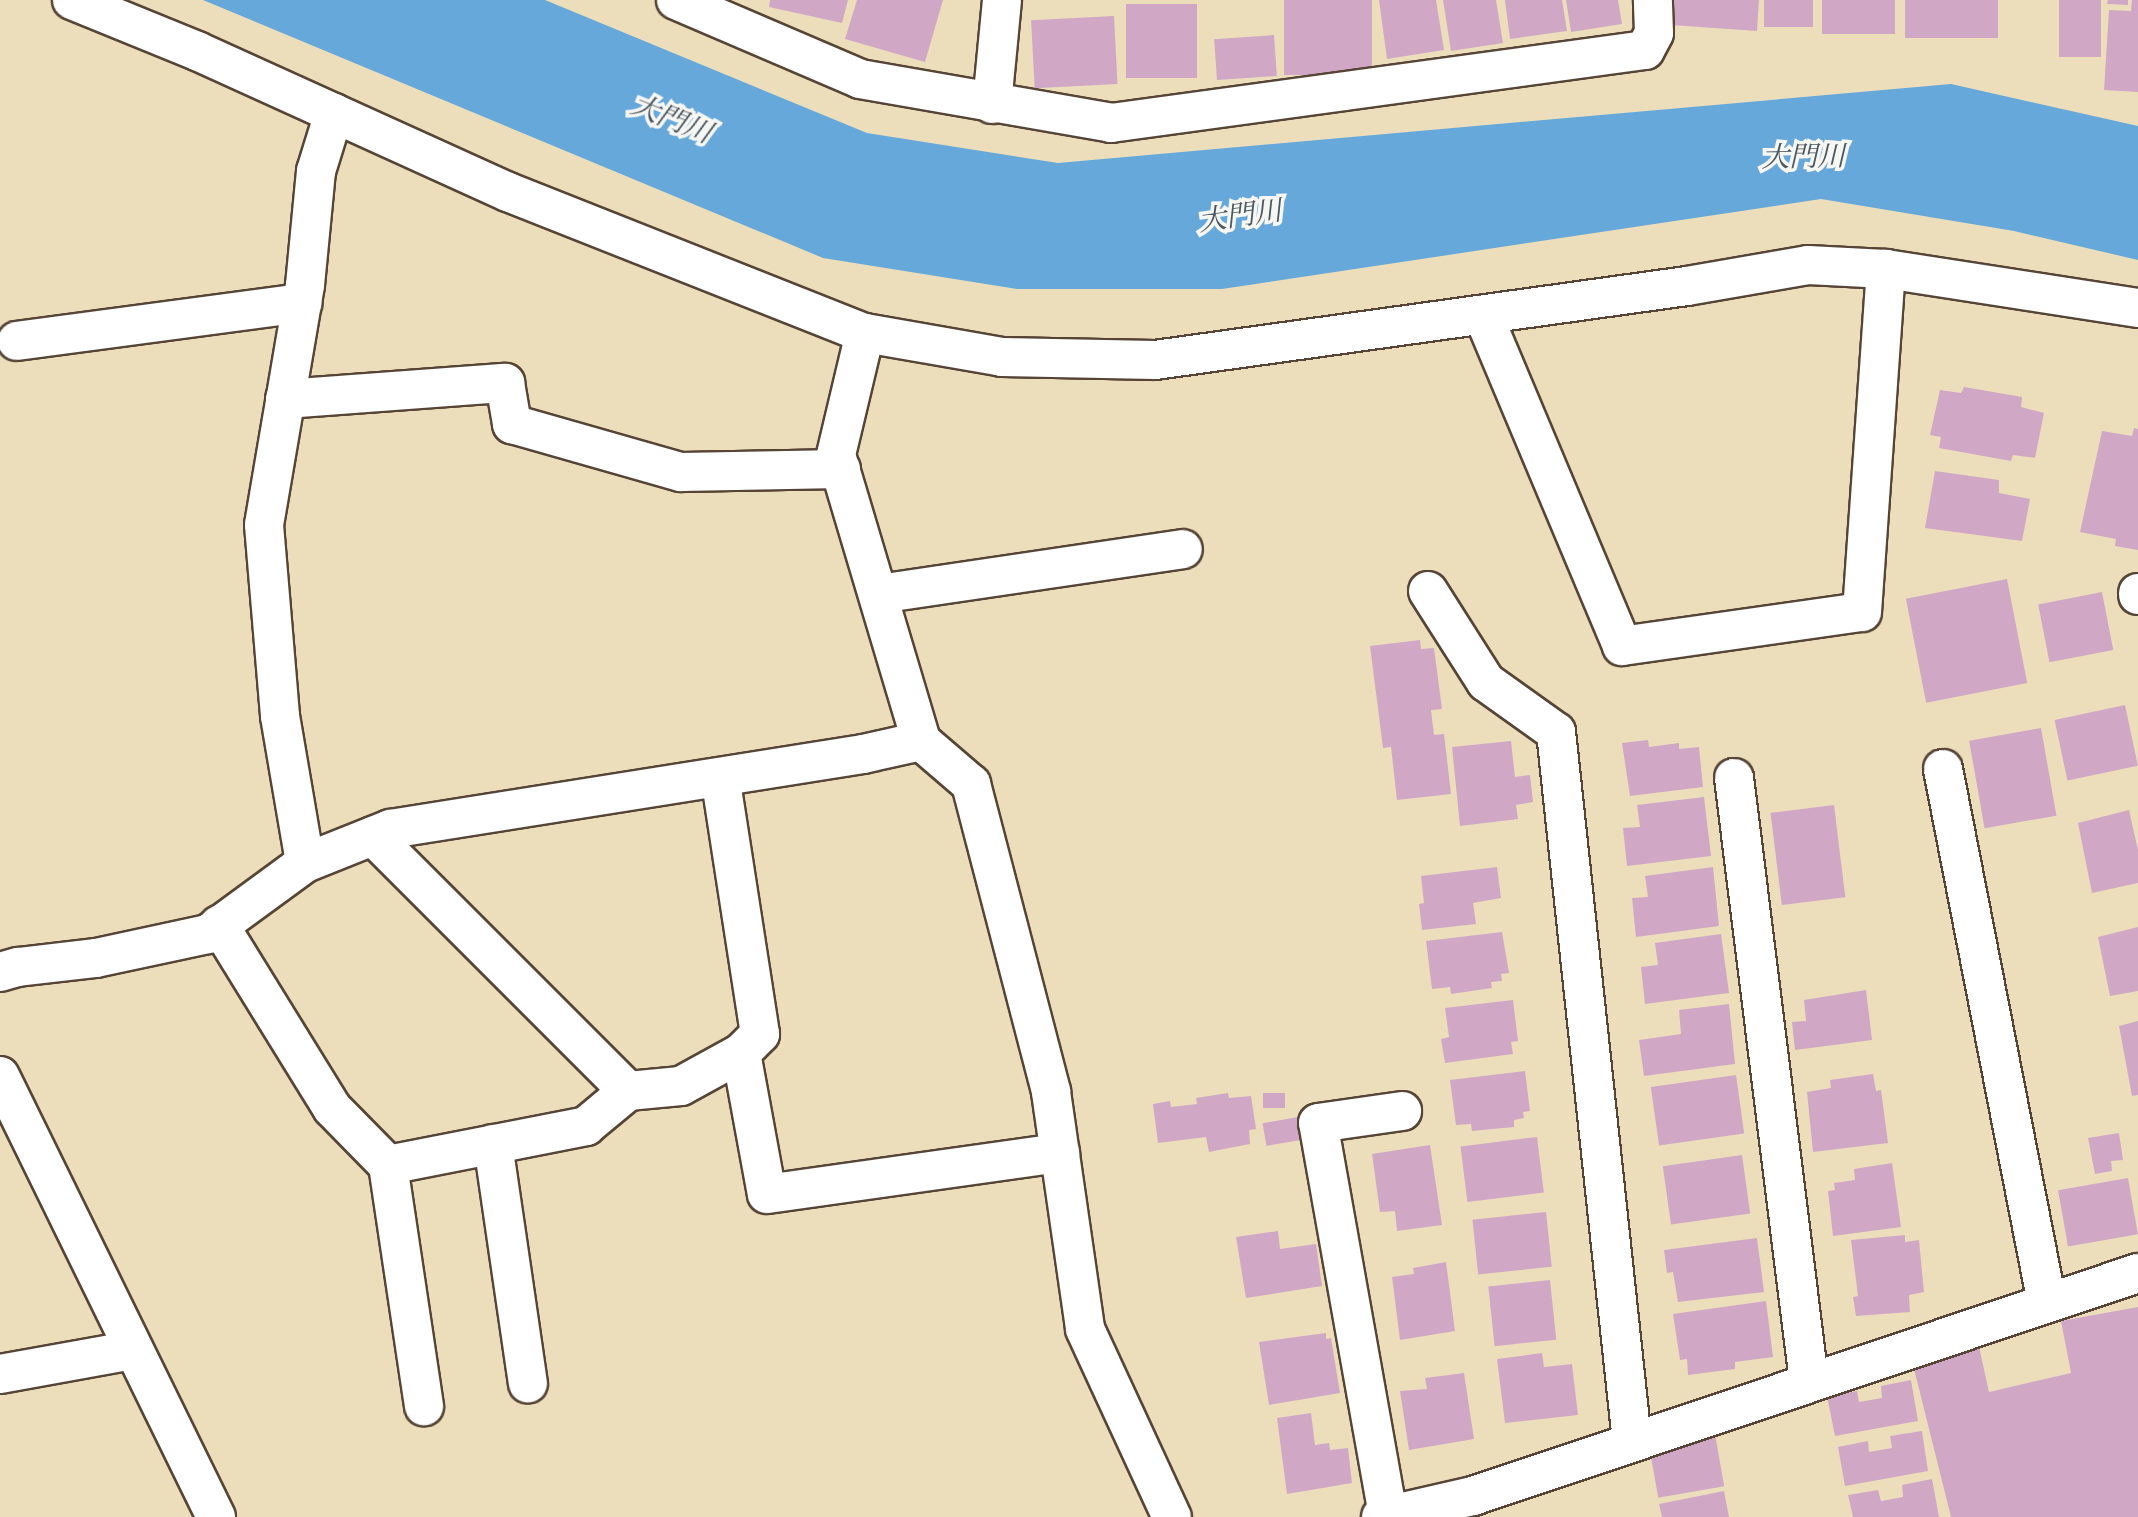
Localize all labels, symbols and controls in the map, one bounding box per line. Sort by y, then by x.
water label: 大門川 [626,89,716,151]
water label: 大門川 [1761,140,1845,176]
water label: 大門川 [1196,195,1284,239]

